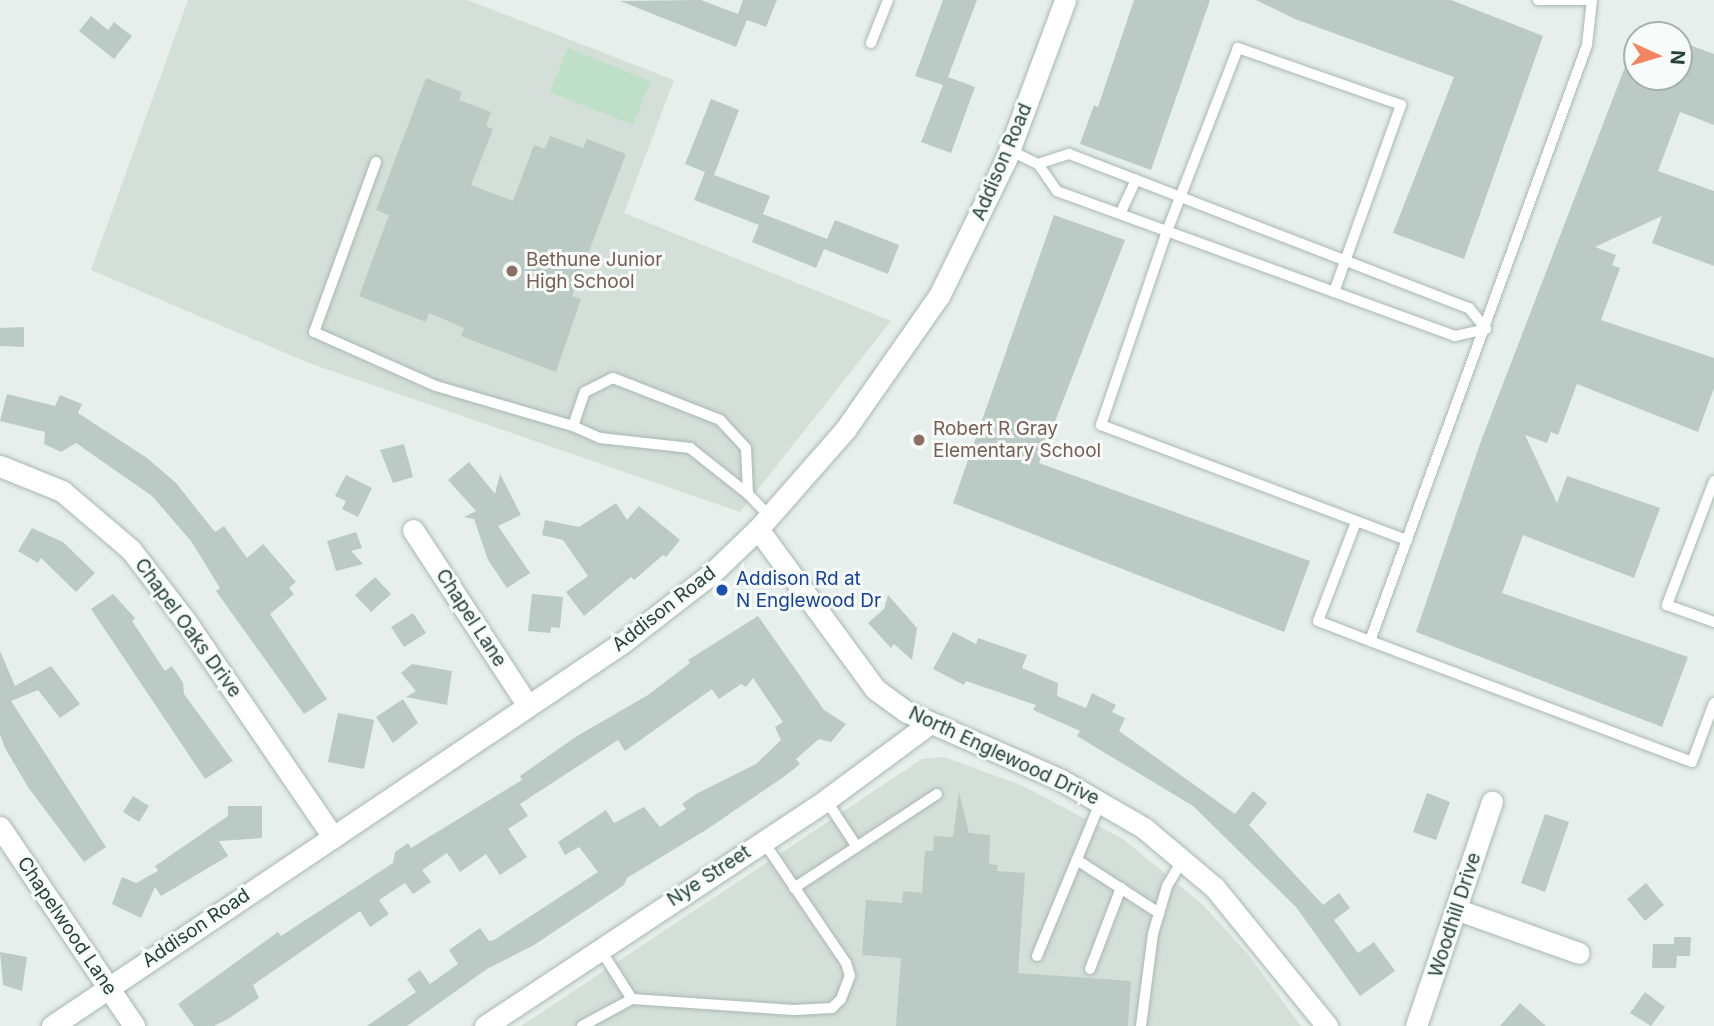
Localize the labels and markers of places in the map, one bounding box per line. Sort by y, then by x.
place label: Bethune Junior High School [526,249,662,293]
marker: Bethune Junior High School [504,263,520,279]
place label: Robert R Gray Elementary School [933,418,1101,462]
marker: Robert R Gray Elementary School [911,432,927,448]
place label: Addison Rd at N Englewood Dr [736,568,881,612]
marker: Addison Rd at N Englewood Dr [714,582,730,598]

